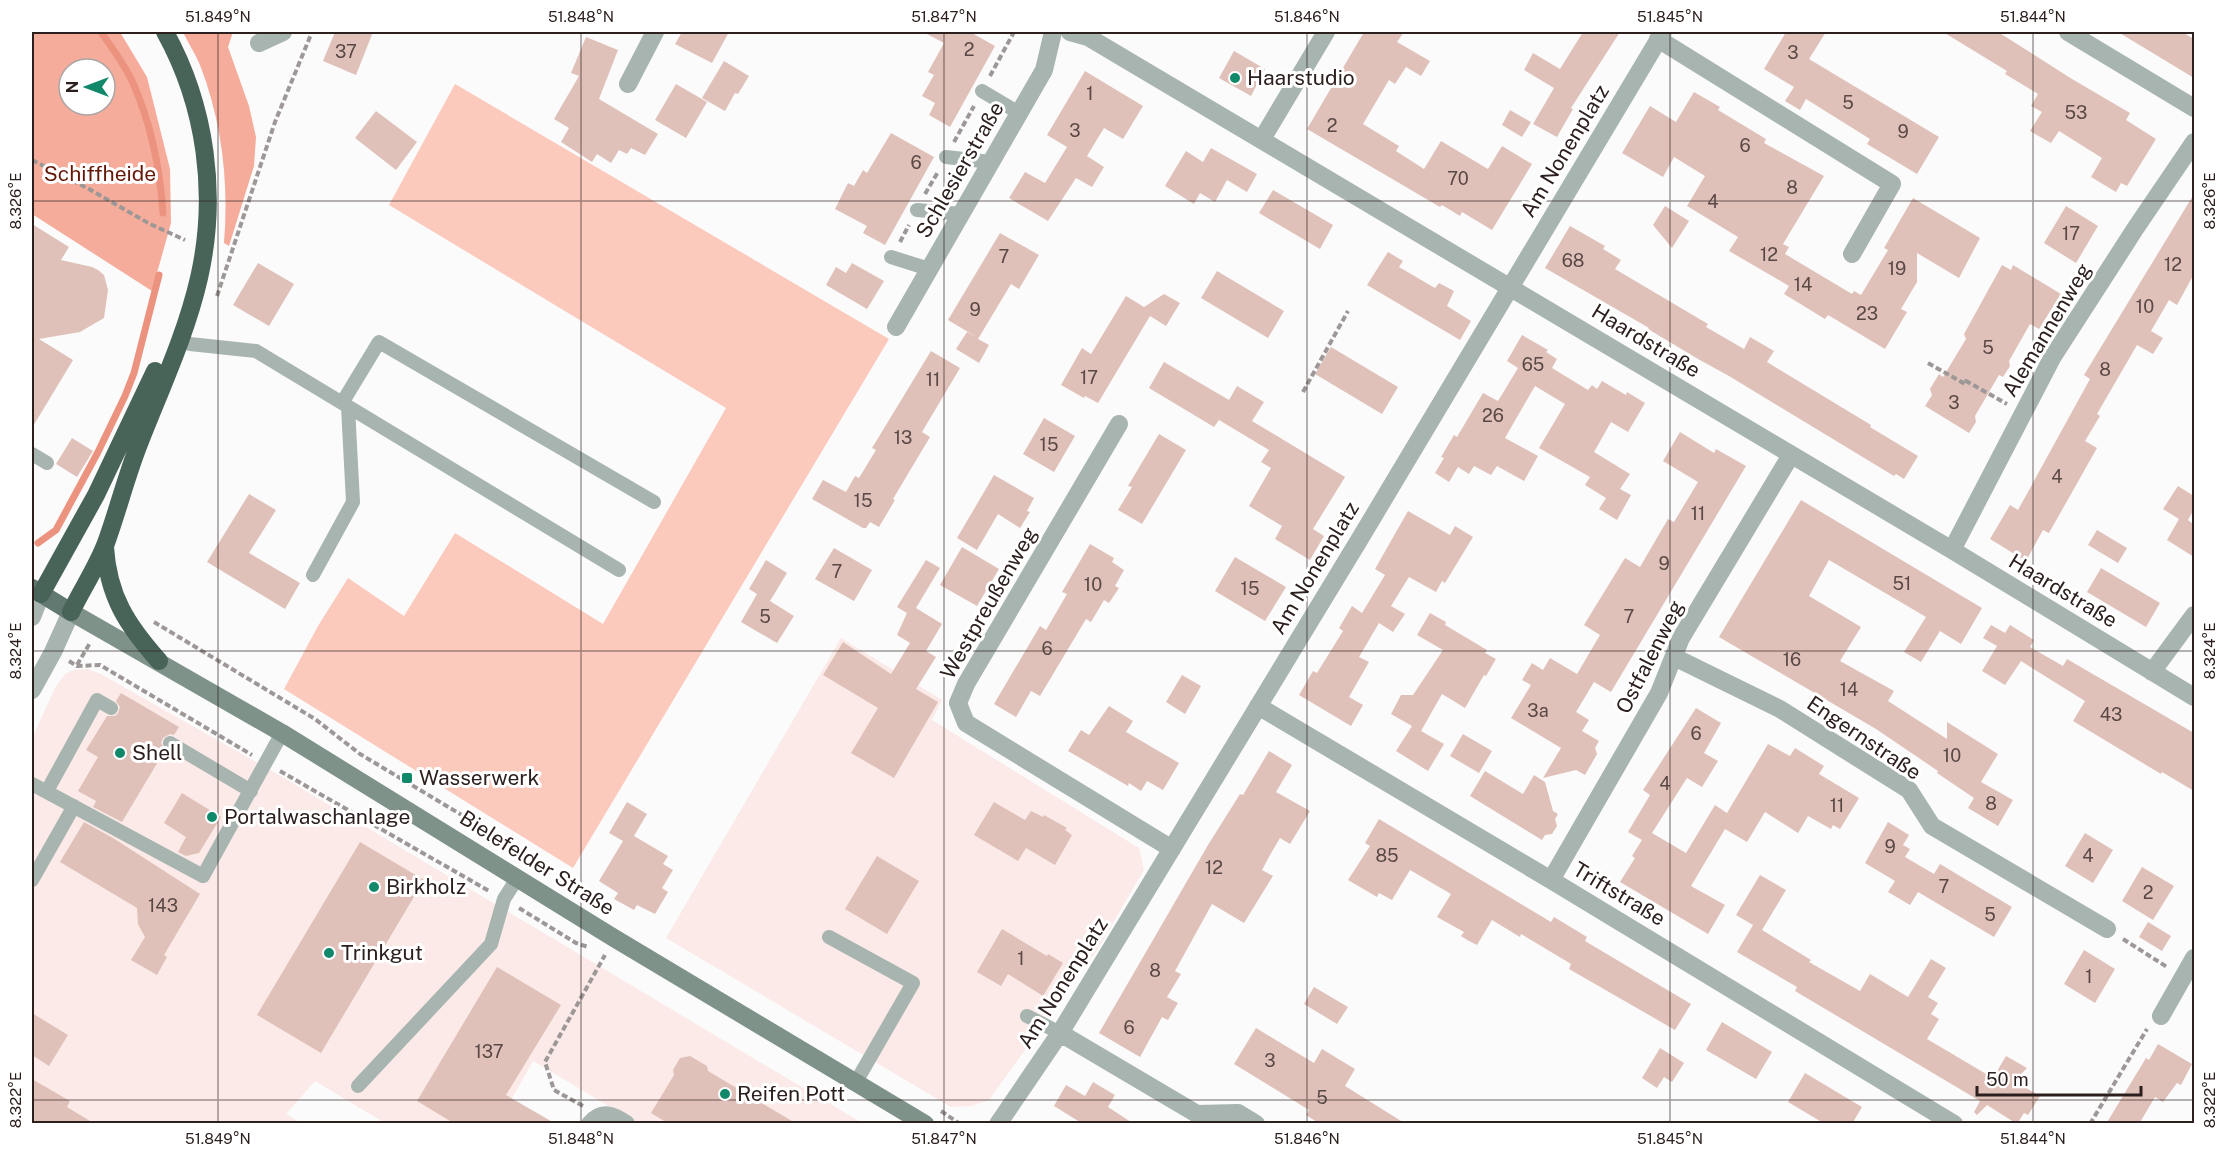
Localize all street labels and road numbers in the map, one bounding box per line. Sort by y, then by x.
street label: Am Nonenplatz [1515,80,1614,221]
street label: Schlesierstraße [910,97,1009,242]
street label: Alemannenweg [1997,258,2096,401]
street label: Haardstraße [1588,298,1705,383]
street label: Am Nonenplatz [1265,497,1364,638]
street label: Westpreußenweg [935,522,1042,683]
street label: Haardstraße [2005,548,2122,633]
street label: Ostfalenweg [1610,596,1689,718]
street label: Engernstraße [1803,690,1926,785]
street label: Bielefelder Straße [455,805,619,920]
street label: Triftstraße [1569,856,1670,931]
street label: Am Nonenplatz [1012,912,1113,1053]

